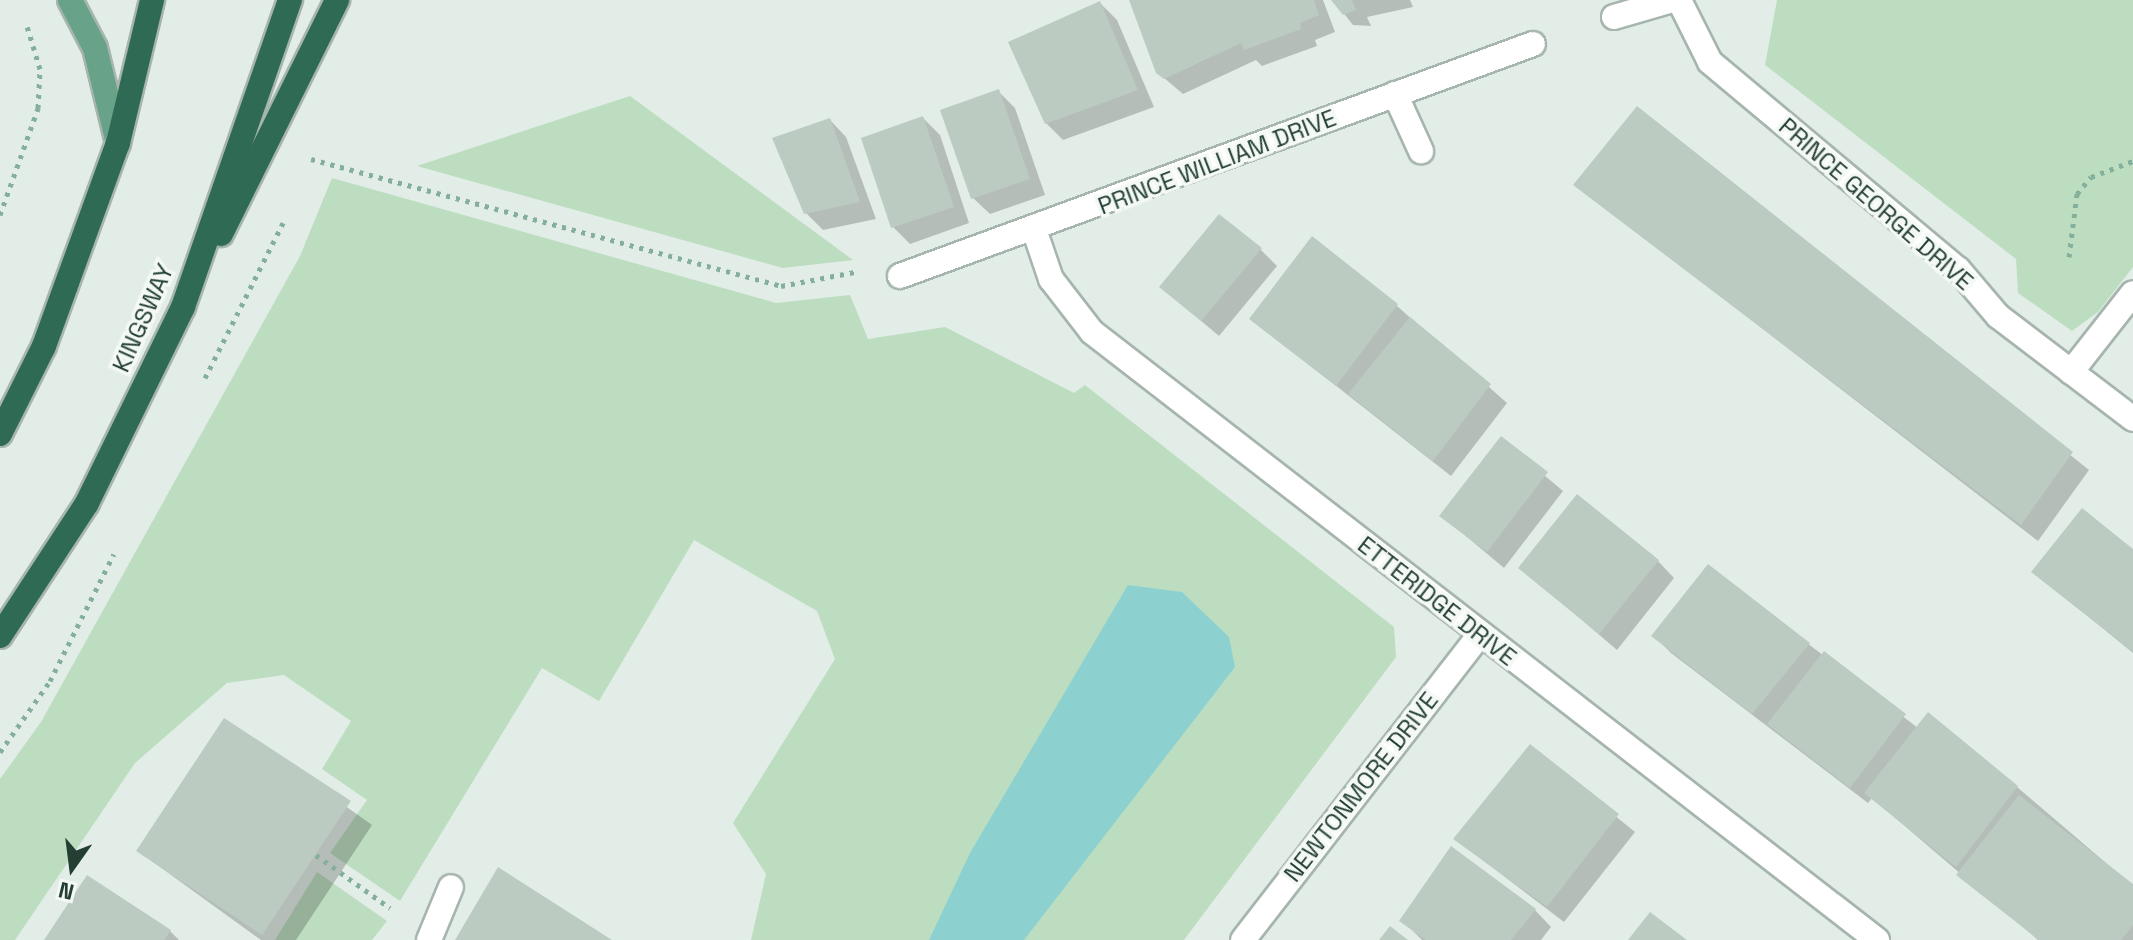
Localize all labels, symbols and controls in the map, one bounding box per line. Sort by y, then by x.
street label: PRINCE WILLIAM DRIVE [1094,103,1340,221]
street label: PRINCE GEORGE DRIVE [1773,112,1979,296]
street label: KINGSWAY [106,259,180,377]
street label: ETTERIDGE DRIVE [1352,530,1522,672]
street label: NEWTONMORE DRIVE [1278,686,1444,888]
north arrow [32,828,112,908]
text: N [56,876,77,907]

